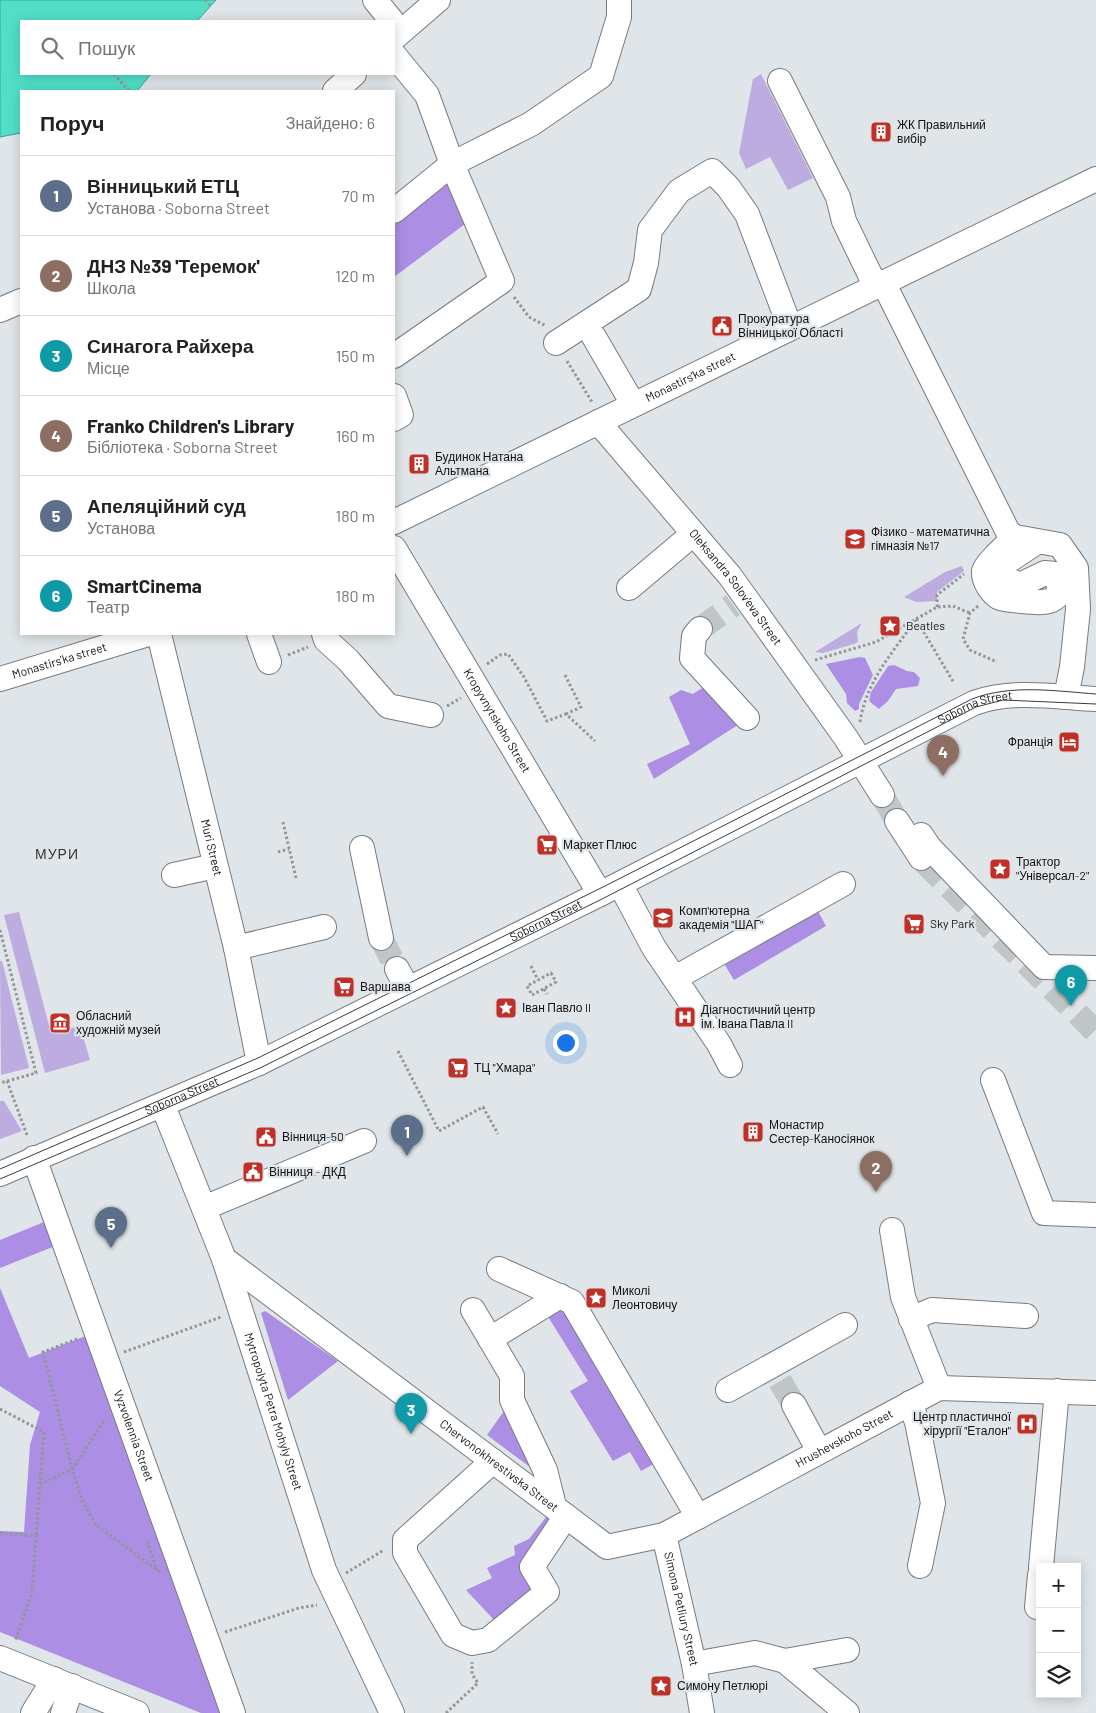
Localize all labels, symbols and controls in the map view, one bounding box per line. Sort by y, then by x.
search box [20,20,395,75]
icon: search [38,34,66,62]
text: Пошук [78,36,135,59]
text: Поруч [40,110,104,135]
text: Знайдено: 6 [286,113,375,132]
place label: ЖК Правильний вибір [897,117,986,146]
building icon: ЖК Правильний вибір [869,120,893,144]
text: Вінницький ЕТЦ [87,174,239,197]
text: 1 [53,186,59,205]
text: 70 m [342,186,375,205]
text: Установа · Soborna Street [87,198,270,217]
text: ДНЗ №39 'Теремок' [87,254,260,277]
text: 2 [52,266,60,285]
text: 120 m [335,266,375,285]
text: Школа [87,278,136,297]
place label: Прокуратура Вінницької Області [738,311,843,340]
public building icon: Прокуратура Вінницької Області [710,314,734,338]
text: Синагога Райхера [87,334,254,357]
text: 3 [52,346,60,365]
text: 150 m [336,346,375,365]
street label: Monastirs'ka street [643,348,737,404]
text: Місце [87,358,130,377]
text: Franko Children's Library [87,414,294,437]
text: 4 [51,426,61,445]
text: 160 m [336,426,375,445]
text: Бібліотека · Soborna Street [87,437,278,456]
place label: Будинок Натана Альтмана [435,449,524,477]
building icon: Будинок Натана Альтмана [407,452,431,476]
text: Апеляційний суд [87,494,246,517]
text: 5 [52,506,60,525]
text: 180 m [336,506,375,525]
text: Установа [87,518,155,537]
place label: Фізико - математична гімназія №17 [871,524,990,552]
street label: Oleksandra Solov'eva Street [687,526,785,647]
school or university icon: Фізико - математична гімназія №17 [843,527,867,551]
text: SmartCinema [87,574,202,597]
text: 6 [52,586,60,605]
text: 180 m [336,586,375,605]
text: Театр [87,597,130,616]
place icon: Beatles [878,614,902,638]
place label: Beatles [906,618,945,632]
street label: Monastirs'ka street [10,639,108,681]
street label: Kropyvnytskoho Street [461,666,534,775]
street label: Soborna Street [935,687,1013,726]
hotel icon: Франція [1057,730,1081,754]
place label: Франція [1008,734,1053,749]
pin: 4 [927,735,959,776]
street label: Muri Street [199,818,226,877]
supermarket icon: Маркет Плюс [535,833,559,857]
place label: Маркет Плюс [563,837,637,852]
district label: МУРИ [35,845,79,862]
place label: Трактор "Універсал-2" [1016,854,1089,883]
place icon: Трактор "Універсал-2" [988,857,1012,881]
street label: Soborna Street [507,896,584,944]
place label: Комп'ютерна академія "ШАГ" [679,903,763,932]
school or university icon: Комп'ютерна академія "ШАГ" [651,906,675,930]
supermarket icon: Sky Park [902,912,926,936]
place label: Sky Park [930,916,975,930]
pin: 6 [1055,965,1087,1006]
supermarket icon: Варшава [332,975,356,999]
place label: Варшава [360,979,411,994]
place icon: Іван Павло II [494,996,518,1020]
place label: Іван Павло II [522,1000,591,1014]
place label: Діагностичний центр ім. Івана Павла II [701,1002,816,1030]
hospital icon: Діагностичний центр ім. Івана Павла II [673,1005,697,1029]
place label: Обласний художній музей [76,1008,161,1037]
museum icon: Обласний художній музей [48,1011,72,1035]
your location [553,1030,579,1056]
supermarket icon: ТЦ "Хмара" [446,1056,470,1080]
place label: ТЦ "Хмара" [474,1060,535,1075]
street label: Soborna Street [143,1073,221,1117]
pin: 1 [391,1115,423,1156]
place label: Монастир Сестер-Каносіянок [769,1117,875,1146]
building icon: Монастир Сестер-Каносіянок [741,1120,765,1144]
public building icon: Вінниця-50 [254,1125,278,1149]
place label: Вінниця-50 [282,1129,344,1144]
pin: 2 [860,1151,892,1192]
public building icon: Вінниця - ДКД [241,1160,265,1184]
place label: Вінниця - ДКД [269,1164,346,1179]
pin: 5 [95,1207,127,1248]
place label: Миколі Леонтовичу [612,1283,677,1312]
place icon: Миколі Леонтовичу [584,1286,608,1310]
street label: Mytropolyta Petra Mohyly Street [242,1331,306,1492]
street label: Vyzvolennia Street [112,1388,157,1483]
pin: 3 [395,1393,427,1434]
street label: Hrushevskoho Street [793,1406,895,1469]
place label: Центр пластичної хірургії "Еталон" [913,1409,1012,1438]
hospital icon: Центр пластичної хірургії "Еталон" [1015,1412,1039,1436]
street label: Chervonokhrestivska Street [438,1416,561,1514]
street label: Simona Petliury Street [662,1550,702,1667]
map controls [1036,1563,1081,1698]
button: + [1036,1563,1081,1608]
button: − [1036,1608,1081,1653]
button: layers [1036,1653,1081,1698]
place icon: Симону Петлюрі [649,1674,673,1698]
place label: Симону Петлюрі [677,1678,768,1693]

